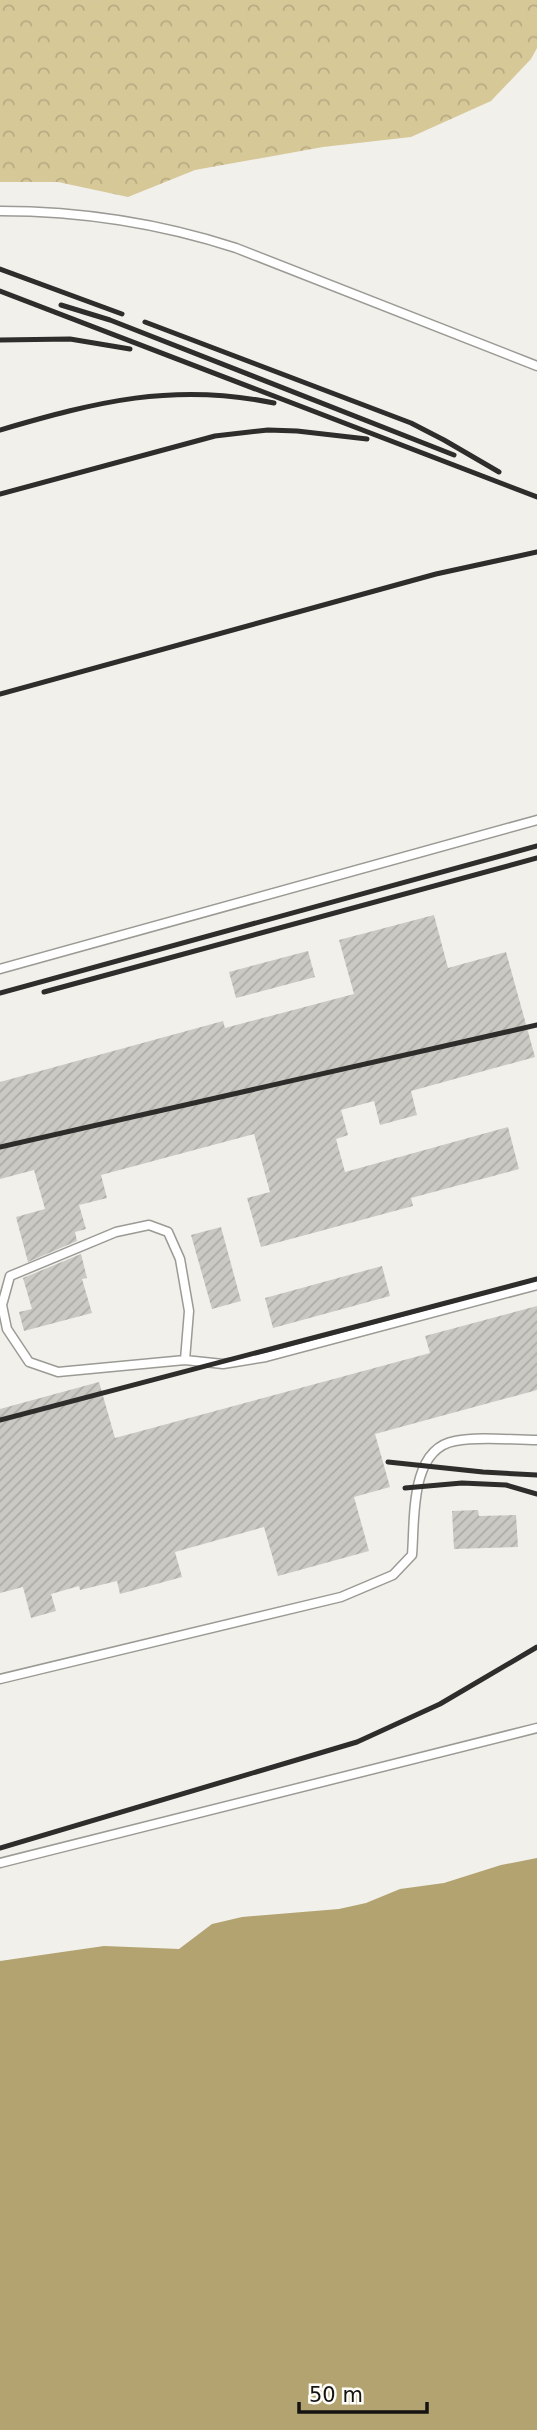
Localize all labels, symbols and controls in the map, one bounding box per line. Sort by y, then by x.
scale bar [299,2370,427,2414]
text: 50 m [309,2383,363,2407]

